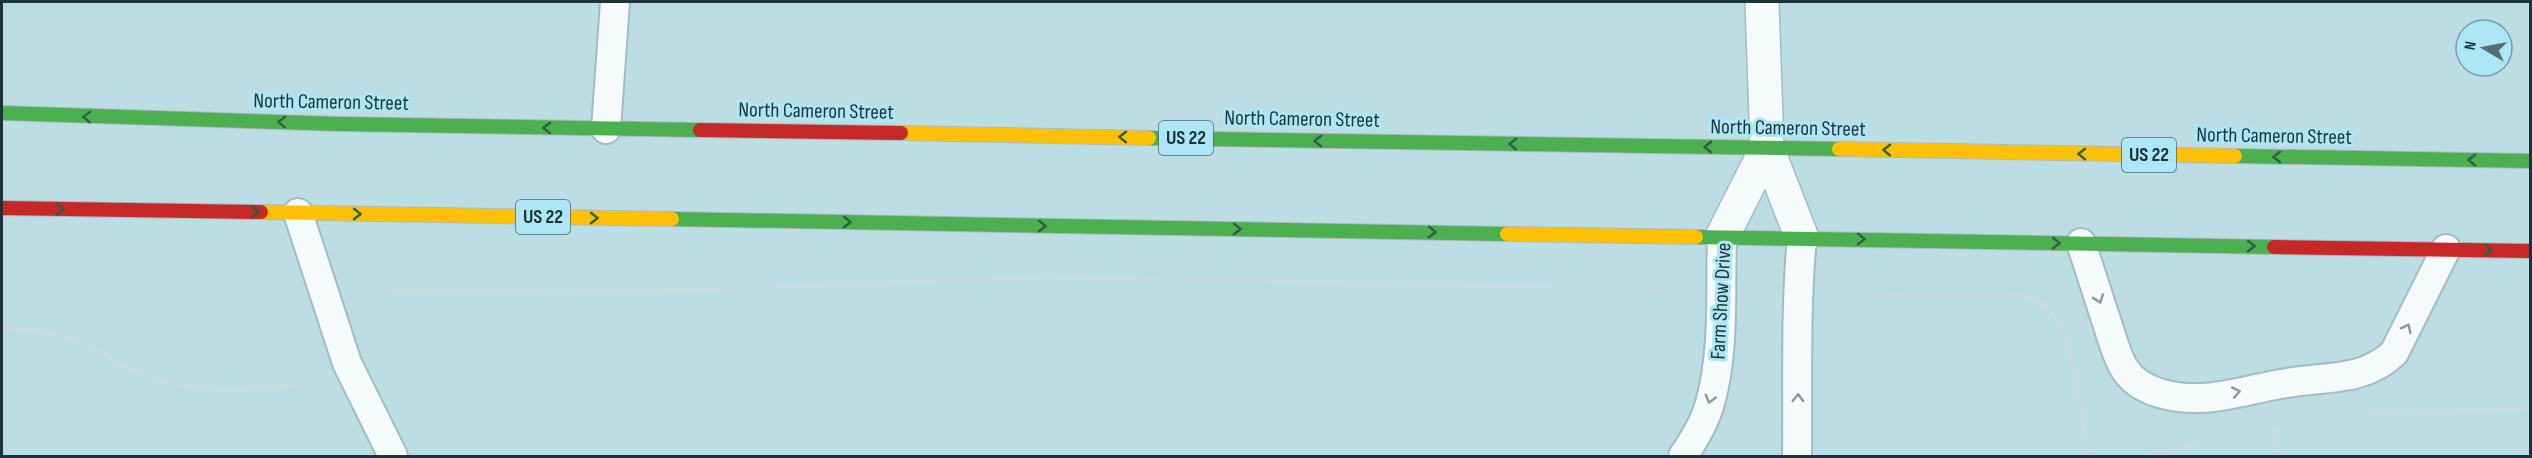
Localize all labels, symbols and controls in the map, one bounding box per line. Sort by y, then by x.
north arrow [2454,18,2514,78]
text: N [2461,40,2481,52]
street label: North Cameron Street [253,88,409,116]
street label: North Cameron Street [738,97,894,125]
street label: North Cameron Street [1224,105,1380,133]
one-way arrow [82,110,91,123]
street label: North Cameron Street [1710,114,1866,142]
one-way arrow [277,116,286,129]
road number: US 22 [1159,121,1213,155]
one-way arrow [543,122,552,134]
street label: North Cameron Street [2196,122,2352,150]
one-way arrow [1119,131,1128,144]
one-way arrow [1314,135,1323,147]
one-way arrow [1509,138,1518,150]
road number: US 22 [2122,138,2176,172]
one-way arrow [1704,141,1713,153]
one-way arrow [1883,144,1892,157]
one-way arrow [2078,148,2087,160]
one-way arrow [2273,151,2282,163]
one-way arrow [2468,154,2477,166]
road number: US 22 [516,200,570,234]
one-way arrow [55,203,64,215]
one-way arrow [250,206,259,219]
one-way arrow [352,208,361,220]
one-way arrow [589,212,598,224]
one-way arrow [843,216,852,228]
one-way arrow [1038,219,1047,232]
one-way arrow [1233,223,1242,235]
one-way arrow [1428,226,1437,239]
one-way arrow [1856,233,1865,246]
one-way arrow [2051,237,2060,249]
one-way arrow [2246,240,2255,252]
street label: Farm Show Drive [1705,242,1737,360]
one-way arrow [2483,244,2492,256]
one-way arrow [2092,293,2104,304]
one-way arrow [2400,323,2412,334]
one-way arrow [2230,386,2240,399]
one-way arrow [1705,394,1718,404]
one-way arrow [1792,394,1804,403]

